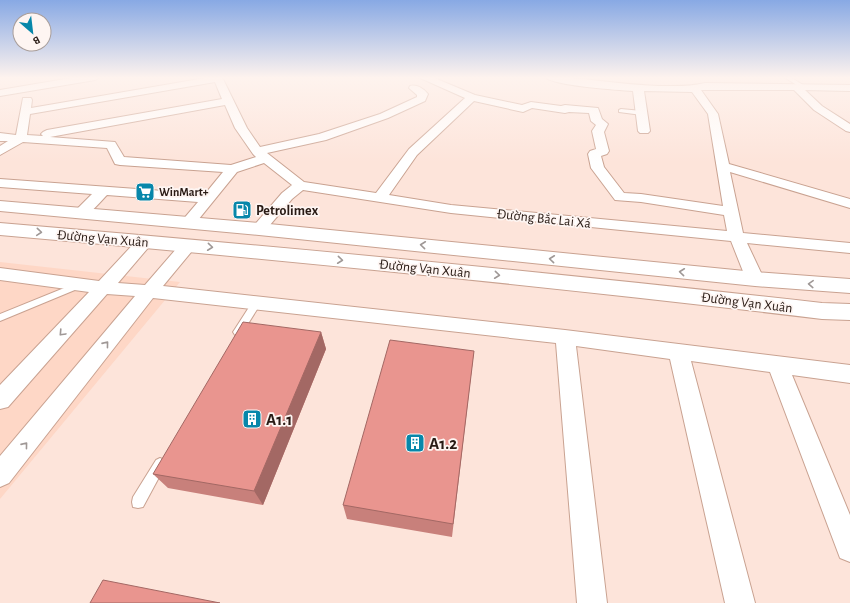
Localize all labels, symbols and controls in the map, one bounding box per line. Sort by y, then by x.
north arrow [12,12,52,52]
text: B [31,34,42,47]
supermarket icon: WinMart+ [134,181,156,203]
place label: WinMart+ [159,186,209,198]
fuel station icon: Petrolimex [231,199,253,221]
place label: Petrolimex [256,204,319,218]
street label: Đường Bắc Lai Xá [496,206,592,231]
one-way arrow [36,228,42,237]
street label: Đường Vạn Xuân [57,228,149,250]
one-way arrow [420,241,426,250]
one-way arrow [207,242,213,251]
one-way arrow [549,254,555,263]
one-way arrow [337,255,343,264]
street label: Đường Vạn Xuân [378,257,471,281]
one-way arrow [679,268,685,277]
one-way arrow [494,270,500,279]
one-way arrow [808,280,814,289]
street label: Đường Vạn Xuân [700,290,793,316]
one-way arrow [60,328,67,335]
one-way arrow [102,341,109,349]
building icon: A1.1 [241,408,263,430]
place label: A1.1 [266,411,292,428]
building icon: A1.2 [404,432,426,454]
place label: A1.2 [429,435,457,452]
one-way arrow [20,443,27,450]

